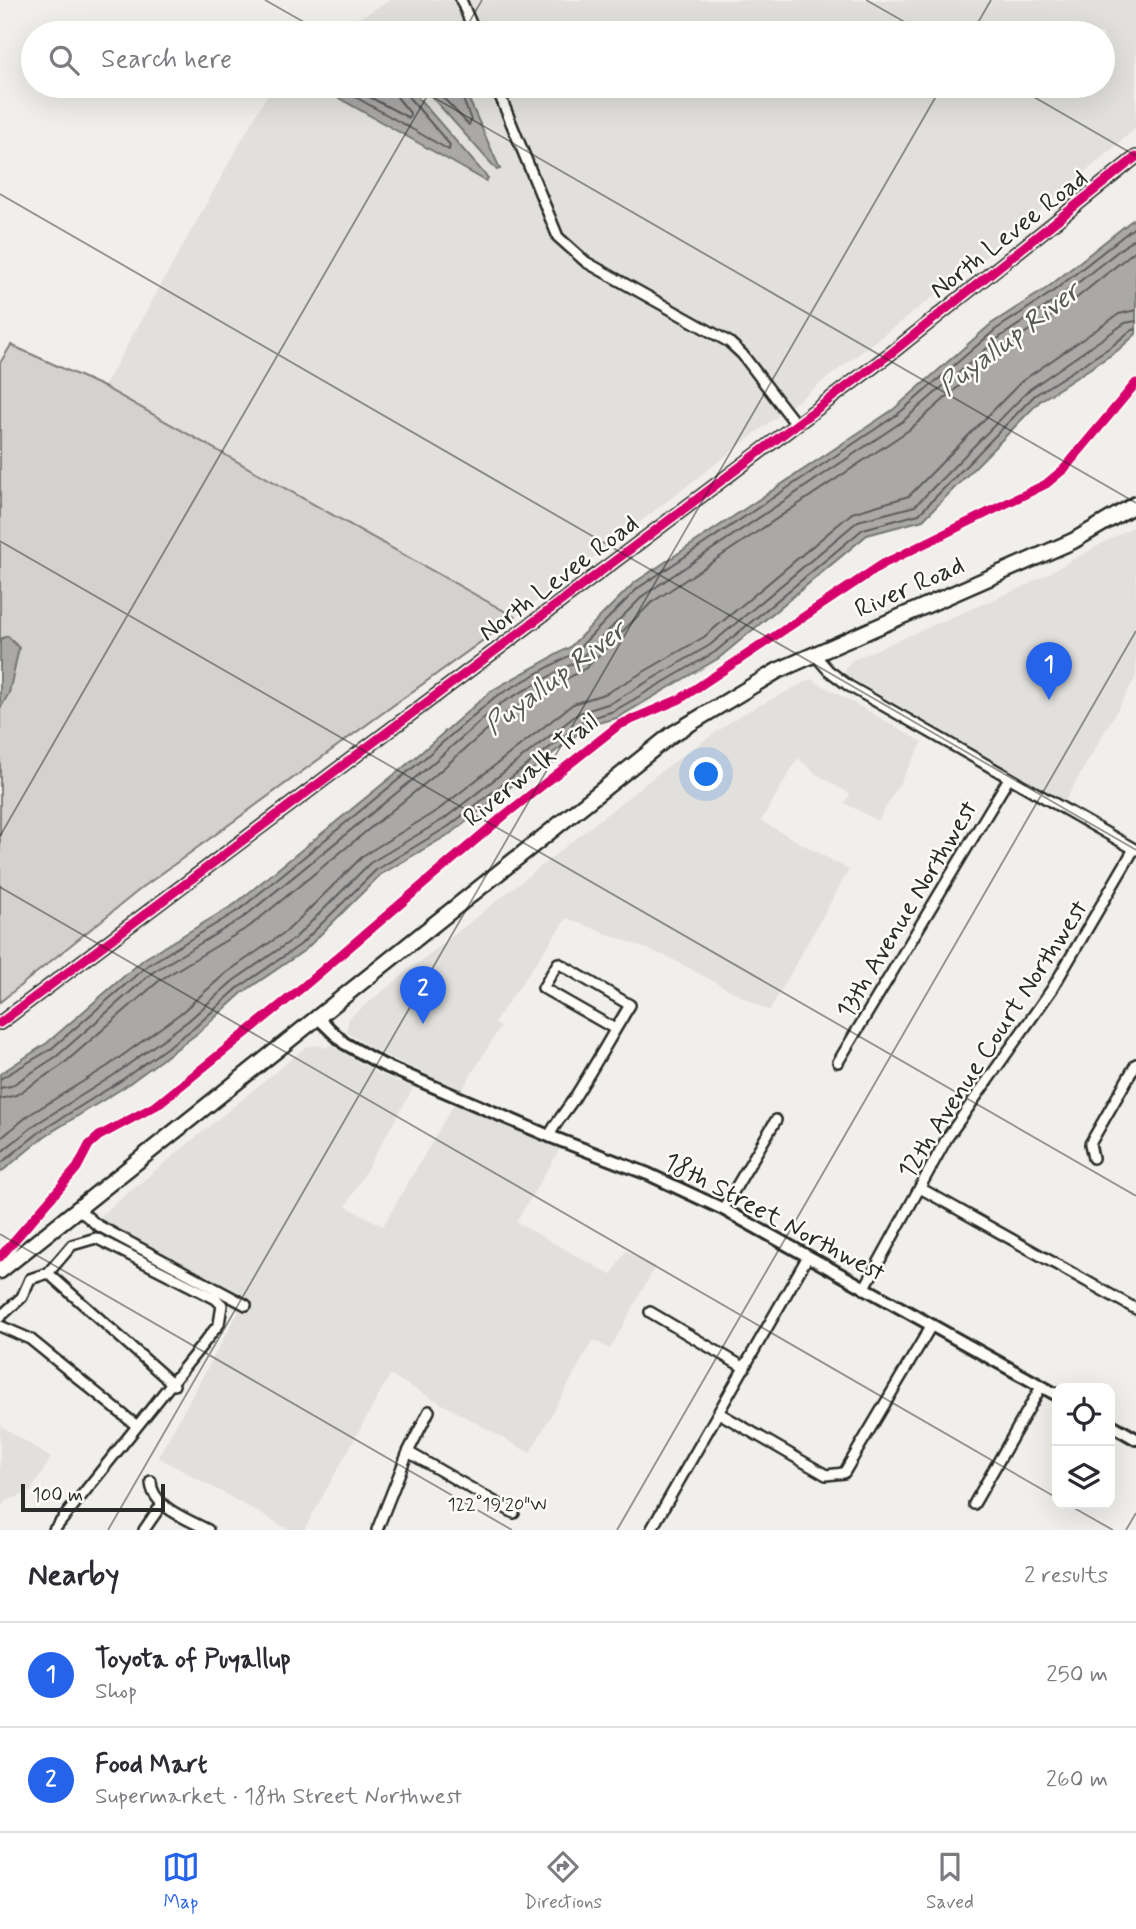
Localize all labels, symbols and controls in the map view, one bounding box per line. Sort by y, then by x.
search box [21,21,1115,98]
icon: search [45,41,83,79]
text: Search here [101,43,232,77]
street label: North Levee Road [923,162,1095,307]
water label: Puyallup River [931,273,1090,405]
street label: North Levee Road [472,507,646,650]
street label: River Road [850,549,970,627]
water label: Puyallup River [477,612,636,744]
pin: 1 [1026,642,1072,700]
street label: Riverwalk Trail [457,706,606,836]
your location [689,757,723,791]
street label: 13th Avenue Northwest [829,795,986,1025]
street label: 12th Avenue Court Northwest [891,894,1097,1186]
pin: 2 [400,966,446,1024]
street label: 18th Street Northwest [657,1145,891,1291]
map controls [1052,1383,1115,1509]
button: locate [1052,1383,1115,1446]
button: layers [1052,1446,1115,1509]
scale bar [21,1481,164,1513]
text: 100 m [32,1483,83,1508]
text: 122°19'20"W [448,1493,546,1517]
text: Nearby [28,1556,119,1595]
text: 2 results [1024,1561,1108,1591]
text: Toyota of Puyallup [95,1643,291,1677]
text: 1 [46,1660,56,1690]
text: 250 m [1046,1660,1108,1690]
text: Shop [95,1677,137,1707]
text: Food Mart [95,1748,207,1782]
text: 2 [45,1765,57,1795]
text: 260 m [1046,1765,1108,1795]
text: Supermarket · 18th Street Northwest [95,1782,462,1812]
tab: Map [162,1848,200,1915]
tab: Directions [524,1848,602,1915]
tab: Saved [926,1848,974,1915]

